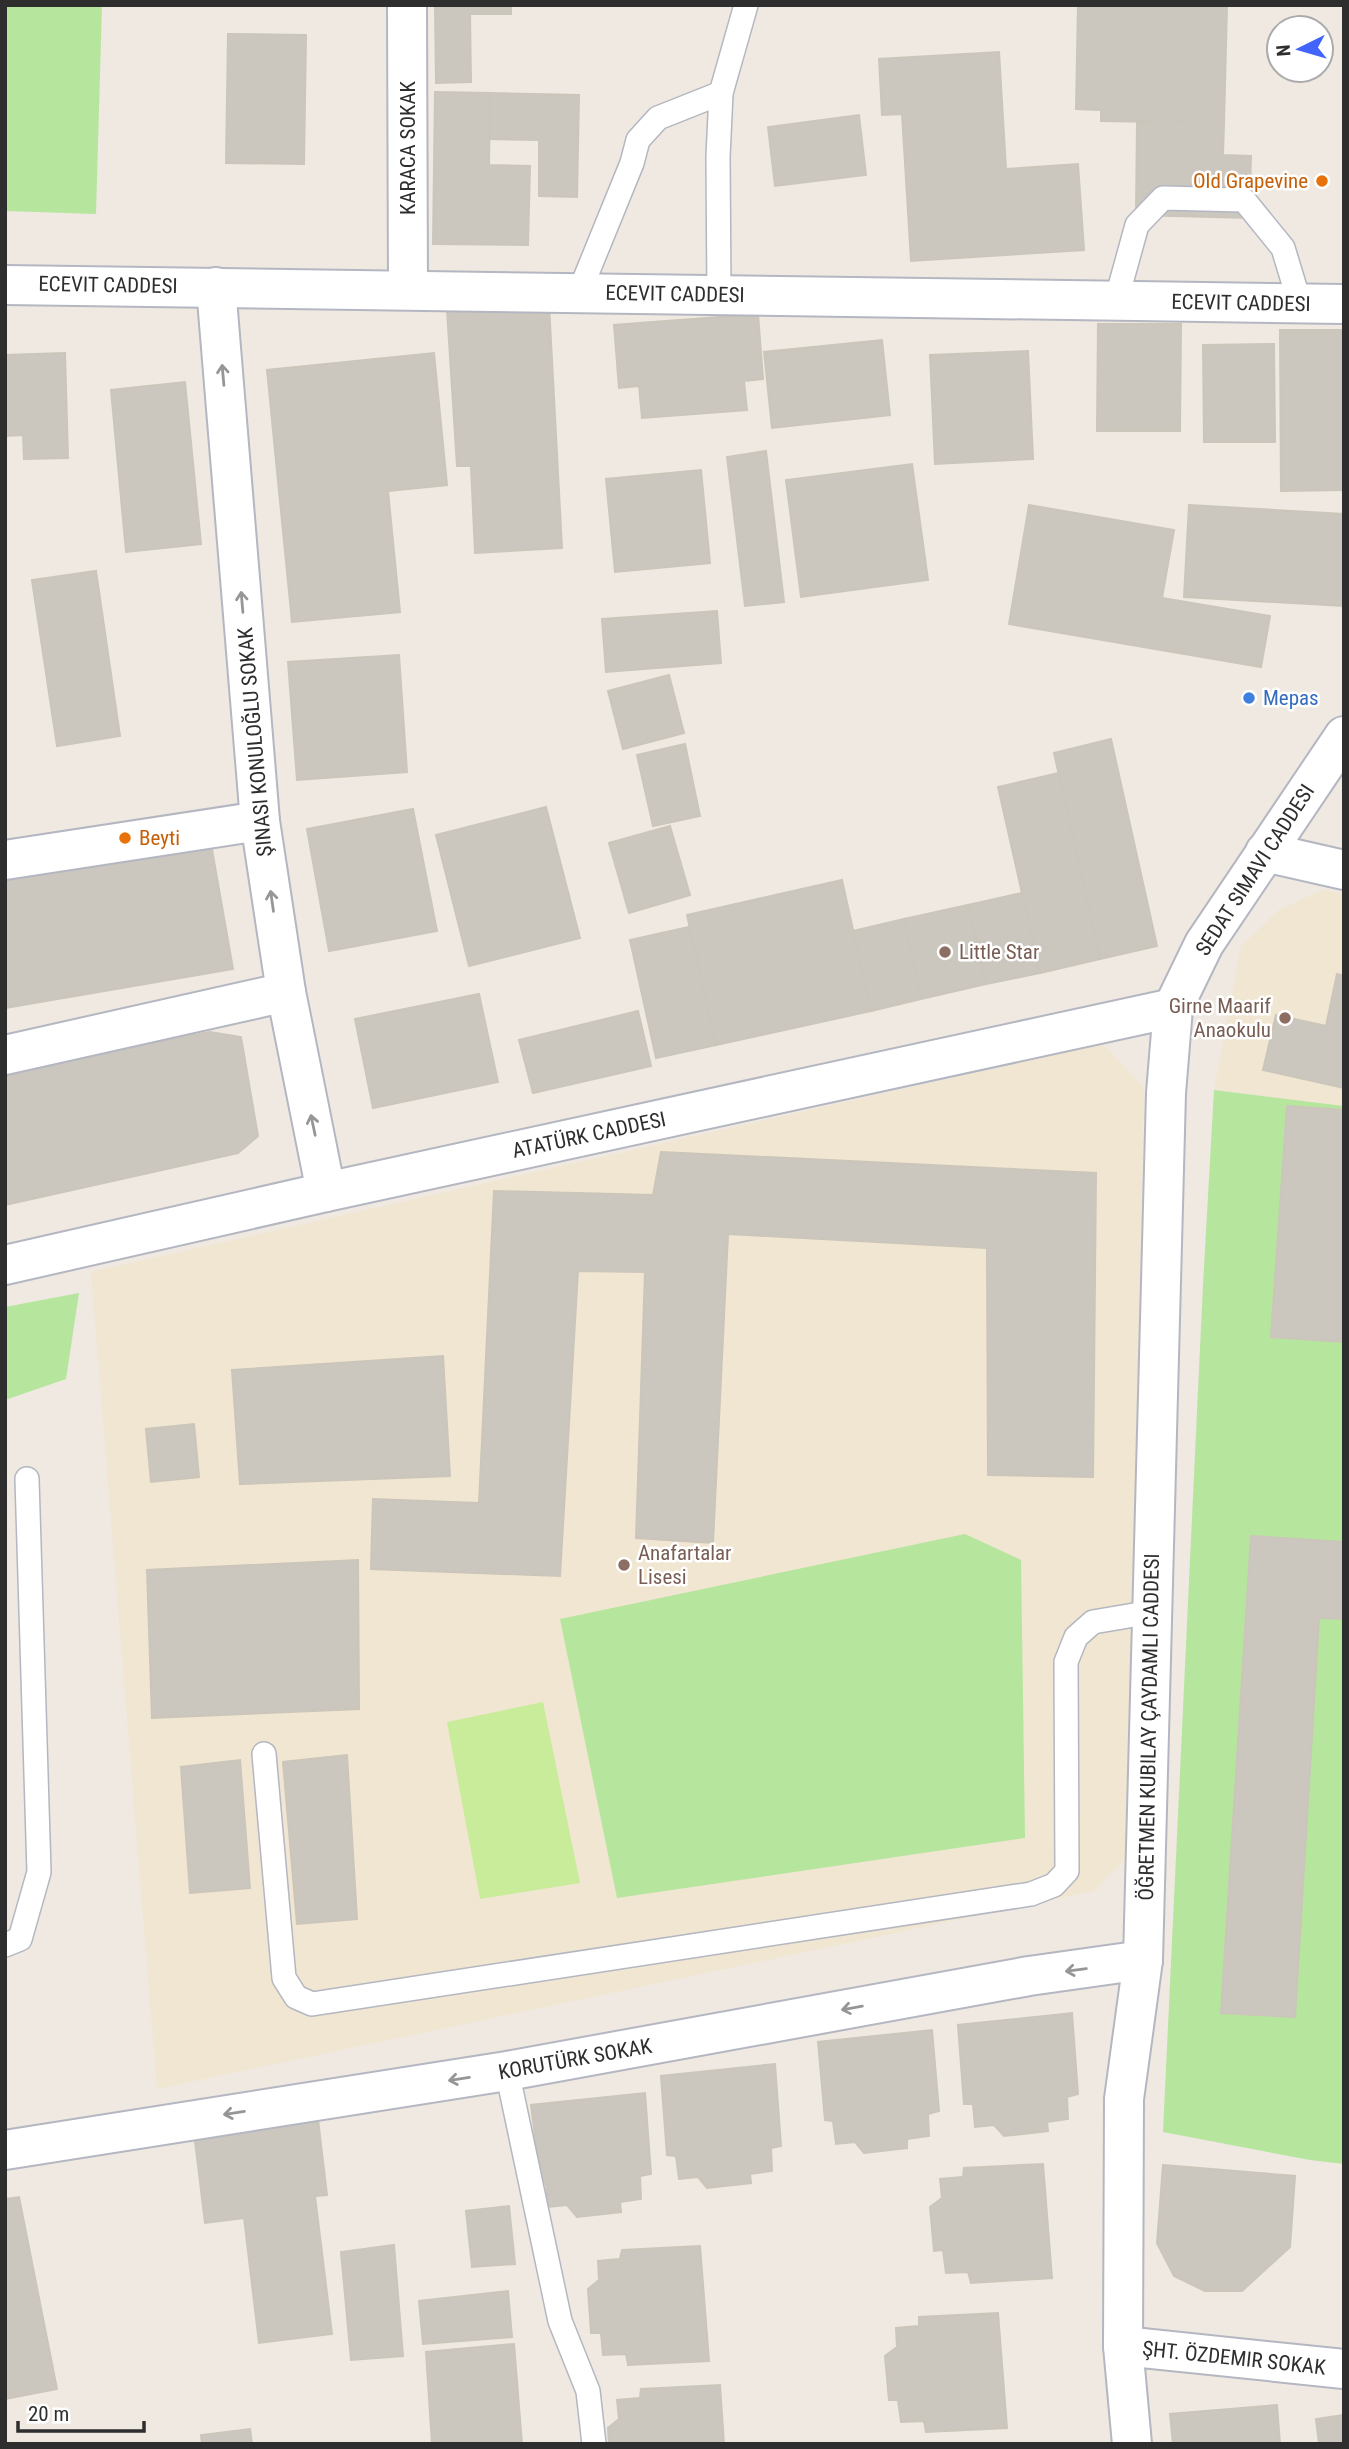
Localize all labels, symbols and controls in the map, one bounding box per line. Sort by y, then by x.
north arrow [1265,14,1335,84]
text: N [1272,44,1296,57]
street label: KARACA SOKAK [396,80,420,215]
place label: Old Grapevine [1193,169,1308,193]
marker: Old Grapevine [1314,173,1330,189]
street label: ECEVIT CADDESI [38,272,178,298]
street label: ECEVIT CADDESI [605,281,745,307]
street label: ECEVIT CADDESI [1171,290,1311,316]
one-way arrow [216,365,229,387]
one-way arrow [235,591,248,614]
street label: ŞINASI KONULOĞLU SOKAK [233,626,277,858]
place label: Mepas [1263,686,1319,710]
marker: Mepas [1241,690,1257,706]
street label: SEDAT SIMAVI CADDESI [1191,780,1319,960]
place label: Beyti [139,826,180,850]
marker: Beyti [117,830,133,846]
one-way arrow [265,891,278,913]
place label: Little Star [959,940,1039,964]
marker: Little Star [937,944,953,960]
place label: Girne Maarif Anaokulu [1169,994,1271,1042]
marker: Girne Maarif Anaokulu [1277,1010,1293,1026]
street label: ATATÜRK CADDESI [510,1107,668,1163]
one-way arrow [305,1114,319,1137]
place label: Anafartalar Lisesi [638,1541,732,1589]
street label: ÖĞRETMEN KUBILAY ÇAYDAMLI CADDESI [1134,1553,1164,1901]
marker: Anafartalar Lisesi [616,1557,632,1573]
one-way arrow [1065,1963,1088,1976]
one-way arrow [841,2002,863,2016]
street label: KORUTÜRK SOKAK [496,2034,654,2084]
one-way arrow [448,2073,471,2086]
one-way arrow [223,2107,246,2120]
street label: ŞHT. ÖZDEMIR SOKAK [1141,2336,1327,2380]
scale bar [18,2390,144,2434]
text: 20 m [28,2402,69,2426]

